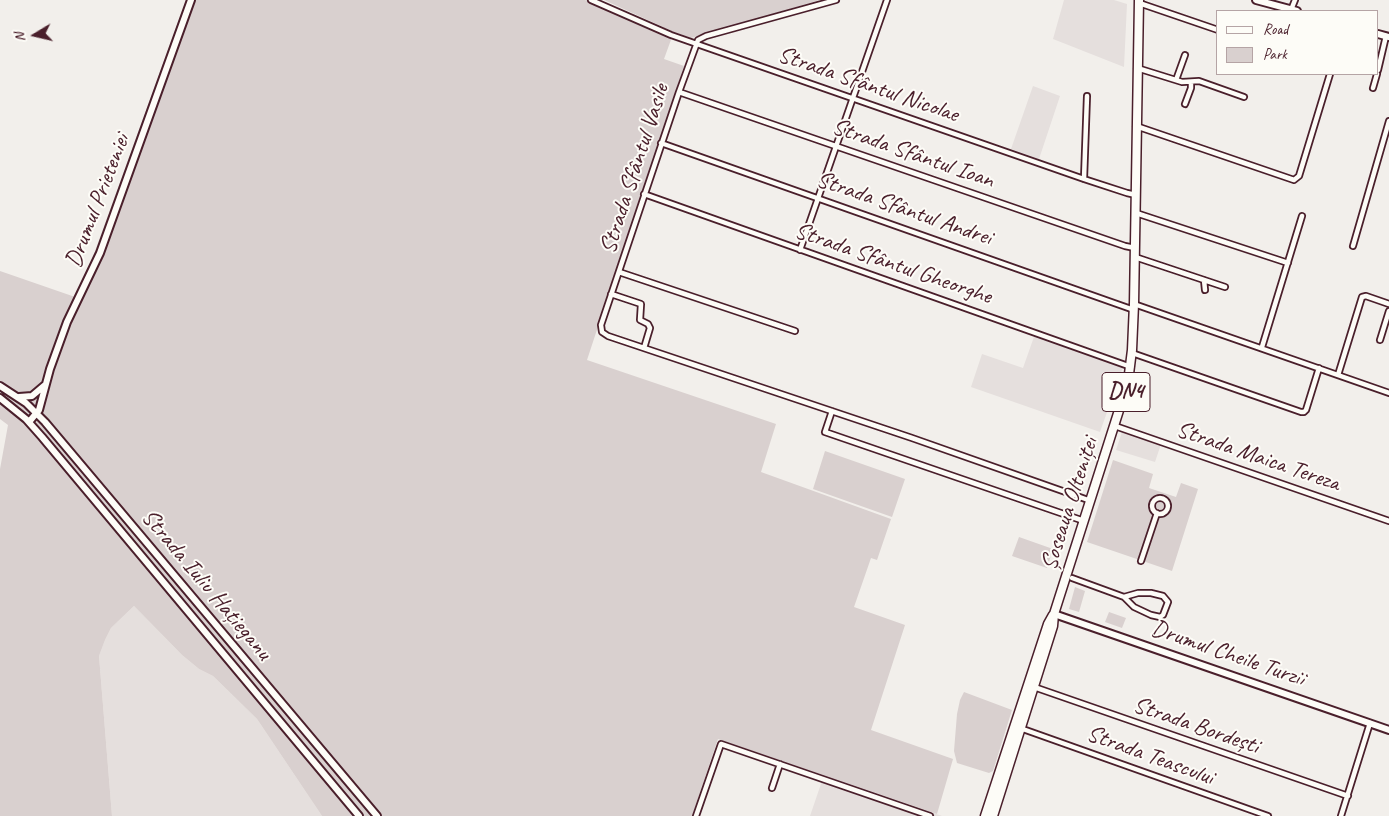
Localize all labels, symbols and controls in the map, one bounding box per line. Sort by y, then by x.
north arrow [10,10,60,60]
legend [1216,10,1379,75]
text: Road [1263,20,1288,39]
text: N [11,32,29,43]
street label: Strada Sfântul Nicolae [774,41,962,129]
text: Park [1263,45,1287,64]
street label: Strada Sfântul Vasile [594,80,676,258]
street label: Strada Sfântul Ioan [828,113,998,195]
street label: Drumul Prieteniei [59,130,137,272]
street label: Strada Sfântul Andrei [812,165,996,253]
street label: Strada Sfântul Gheorghe [791,217,995,311]
road number: DN4 [1102,372,1150,412]
street label: Strada Maica Tereza [1172,416,1344,498]
street label: Șoseaua Olteniței [1035,434,1105,574]
street label: Strada Iuliu Hațieganu [135,504,277,666]
street label: Drumul Cheile Turzii [1147,614,1309,694]
street label: Strada Bordești [1129,691,1263,761]
street label: Strada Teascului [1082,720,1218,792]

